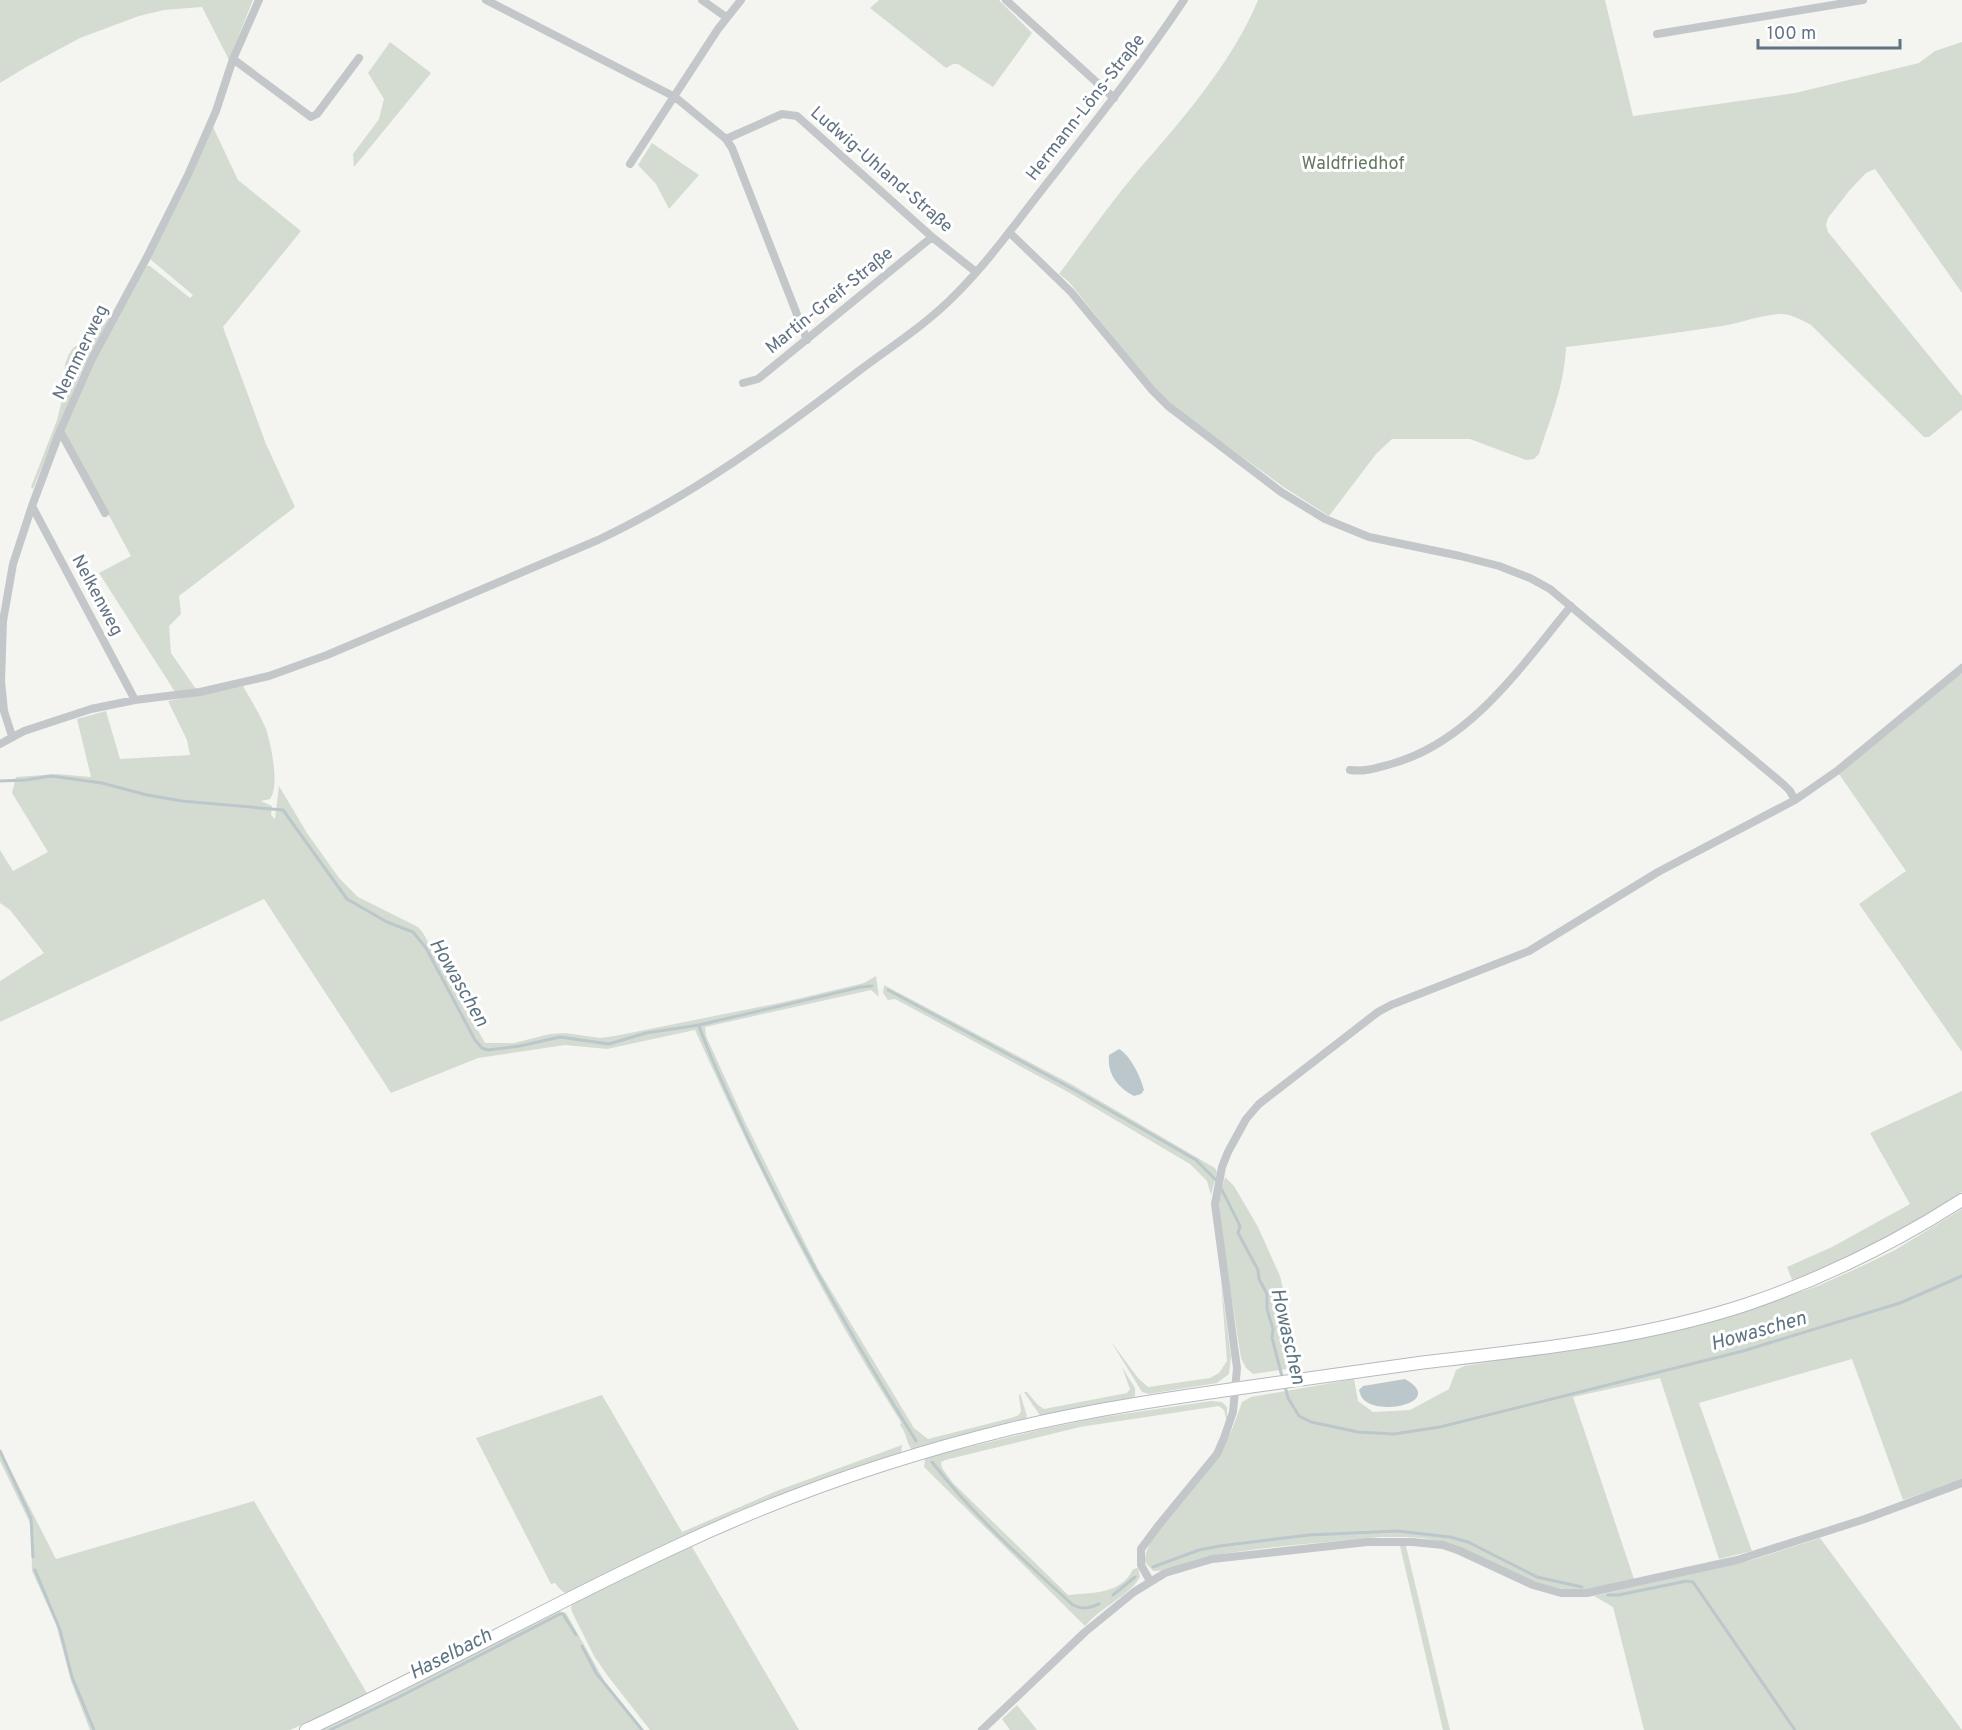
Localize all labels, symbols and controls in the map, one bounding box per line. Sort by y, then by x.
scale bar [1758,12,1900,50]
text: 100 m [1767,23,1816,46]
street label: Hermann-Löns-Straße [1022,30,1151,186]
street label: Ludwig-Uhland-Straße [805,102,957,238]
park label: Waldfriedhof [1302,153,1404,176]
street label: Martin-Greif-Straße [761,243,898,360]
street label: Nemmerweg [48,301,114,404]
street label: Nelkenweg [66,551,128,640]
water label: Howaschen [422,934,494,1032]
water label: Howaschen [1263,1286,1311,1387]
water label: Howaschen [1708,1306,1809,1358]
water label: Haselbach [405,1623,497,1687]

